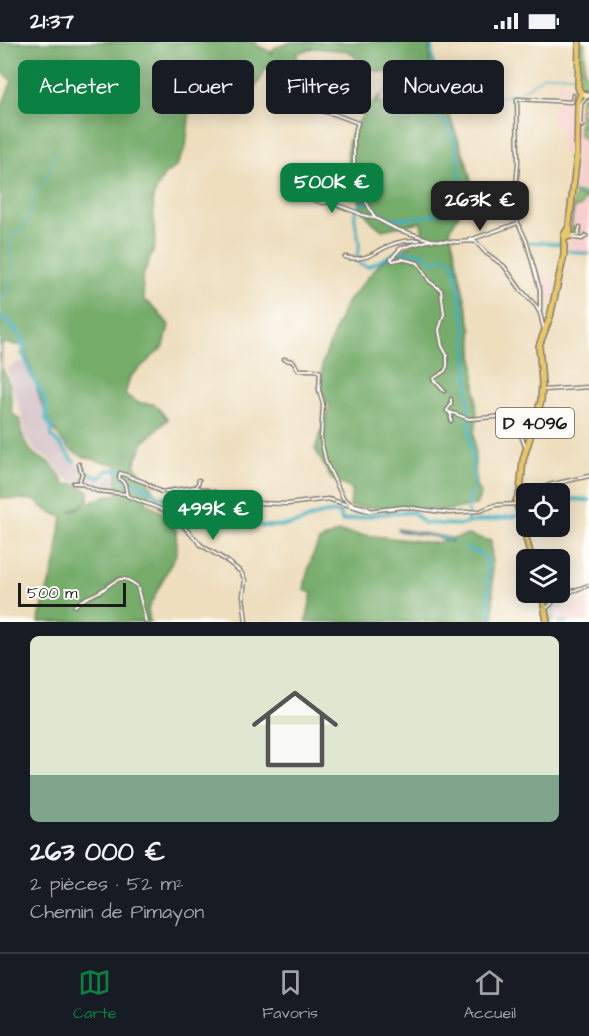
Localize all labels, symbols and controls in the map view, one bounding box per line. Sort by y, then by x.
text: 21:37 [30,6,74,37]
chip: Acheter [18,60,140,114]
chip: Louer [152,60,254,114]
chip: Filtres [266,60,371,114]
chip: Nouveau [383,60,504,114]
pin: 500K € [283,163,381,214]
text: 500K € [294,168,370,196]
pin: 263K € [431,181,529,232]
text: 263K € [445,186,515,214]
road number: D 4096 [496,408,574,438]
map controls [516,483,570,603]
button: locate [516,483,570,537]
pin: 499K € [164,490,262,541]
text: 499K € [177,495,249,523]
button: layers [516,549,570,603]
scale bar [18,580,126,608]
text: 500 m [27,582,77,604]
icon: home [241,675,349,783]
text: 263 000 € [30,834,165,870]
text: 2 pièces · 52 m² [30,870,183,898]
text: Chemin de Pimayon [30,898,204,926]
tab: Carte [73,966,116,1024]
tab: Favoris [262,966,318,1024]
tab: Accueil [464,966,516,1024]

